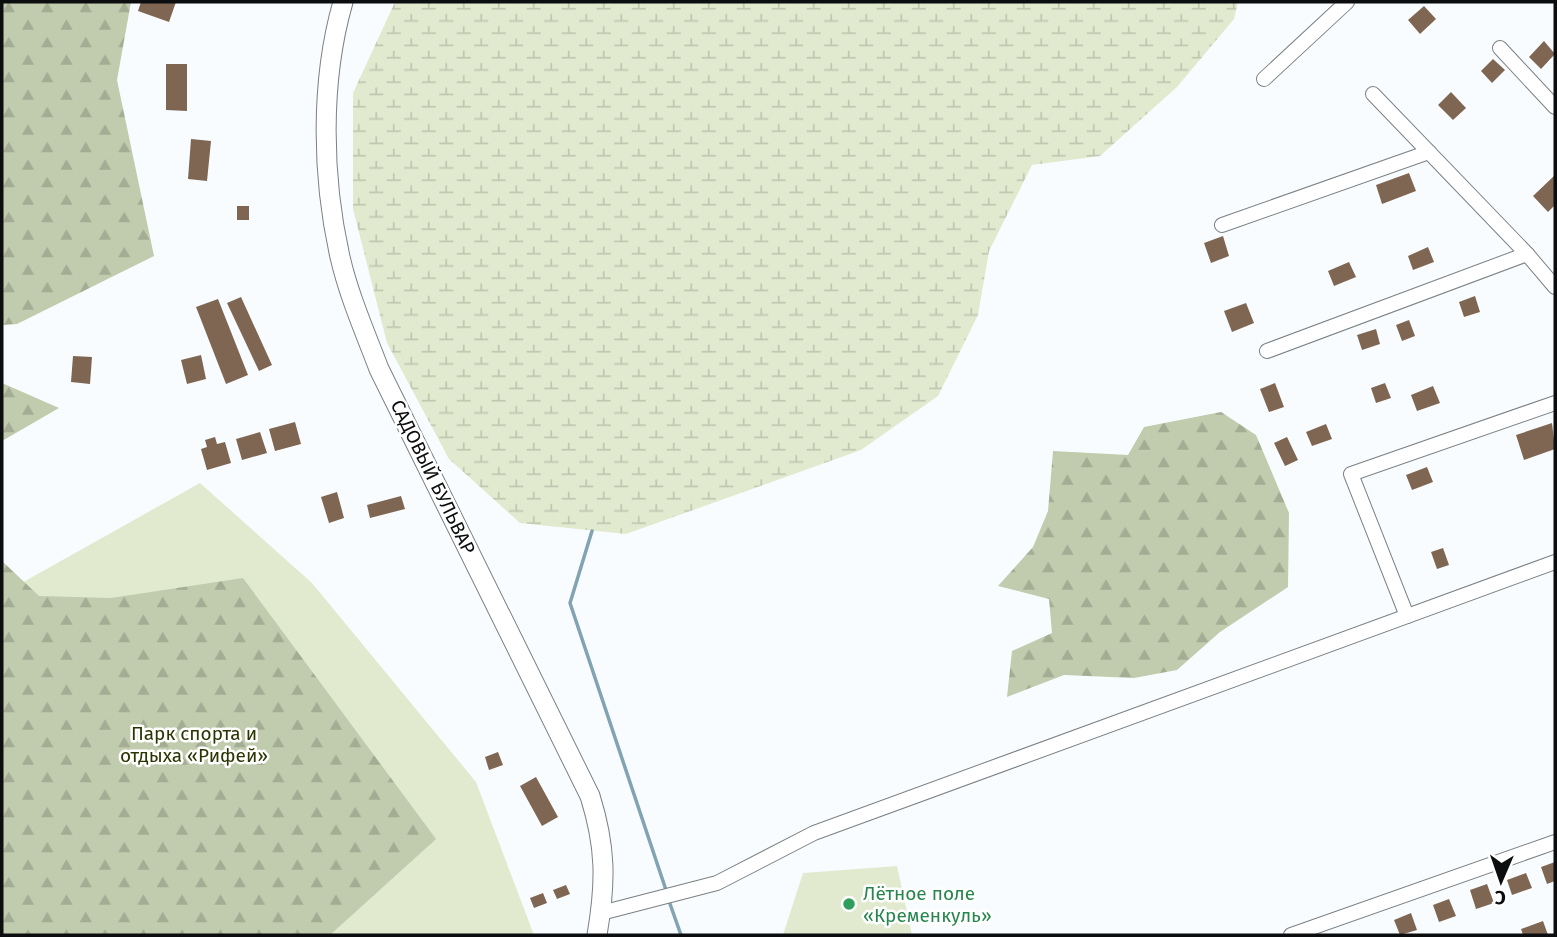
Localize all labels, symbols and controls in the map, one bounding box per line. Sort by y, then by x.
street label: САДОВЫЙ БУЛЬВАР [386,396,480,558]
park label: Парк спорта и отдыха «Рифей» [120,722,268,767]
north arrow [1466,846,1536,916]
place label: Лётное поле «Кременкуль» [863,882,992,927]
text: С [1494,886,1506,909]
marker: Лётное поле «Кременкуль» [841,896,857,912]

